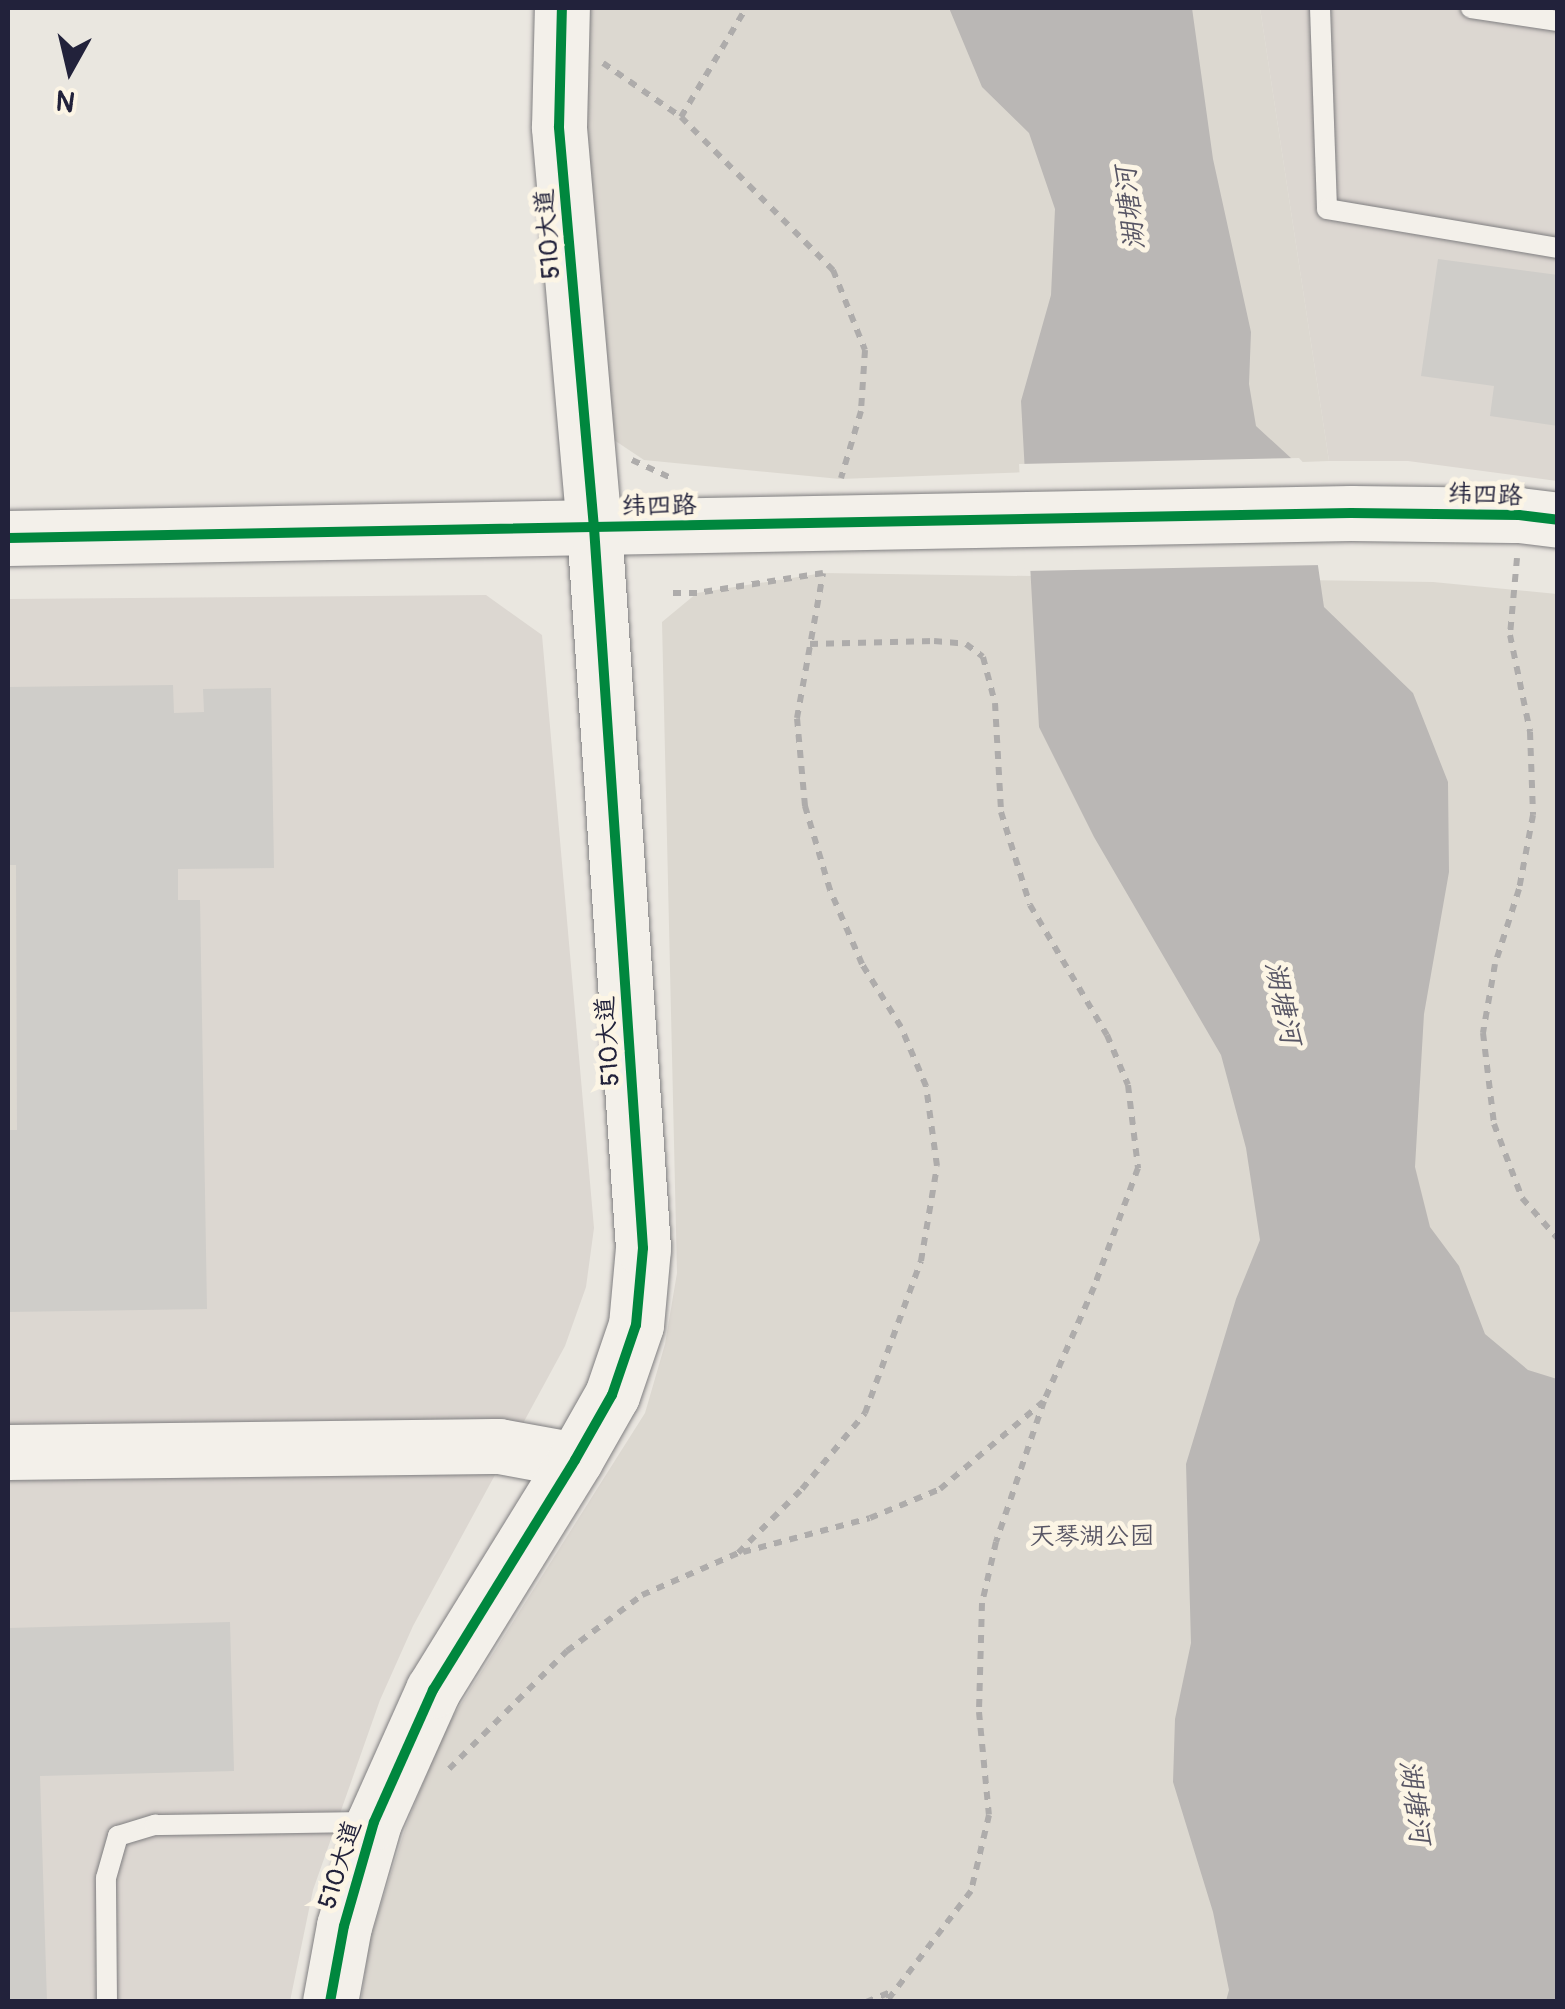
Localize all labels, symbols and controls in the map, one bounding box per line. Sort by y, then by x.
north arrow [20,20,120,120]
text: N [54,82,78,119]
water label: 湖塘河 [1109,164,1153,252]
street label: 510大道 [530,188,568,280]
street label: 纬四路 [1447,480,1523,512]
street label: 纬四路 [621,491,697,523]
water label: 湖塘河 [1257,958,1307,1048]
street label: 510大道 [591,995,627,1087]
park label: 天琴湖公园 [1030,1522,1154,1552]
water label: 湖塘河 [1392,1758,1436,1846]
street label: 510大道 [313,1817,369,1913]

